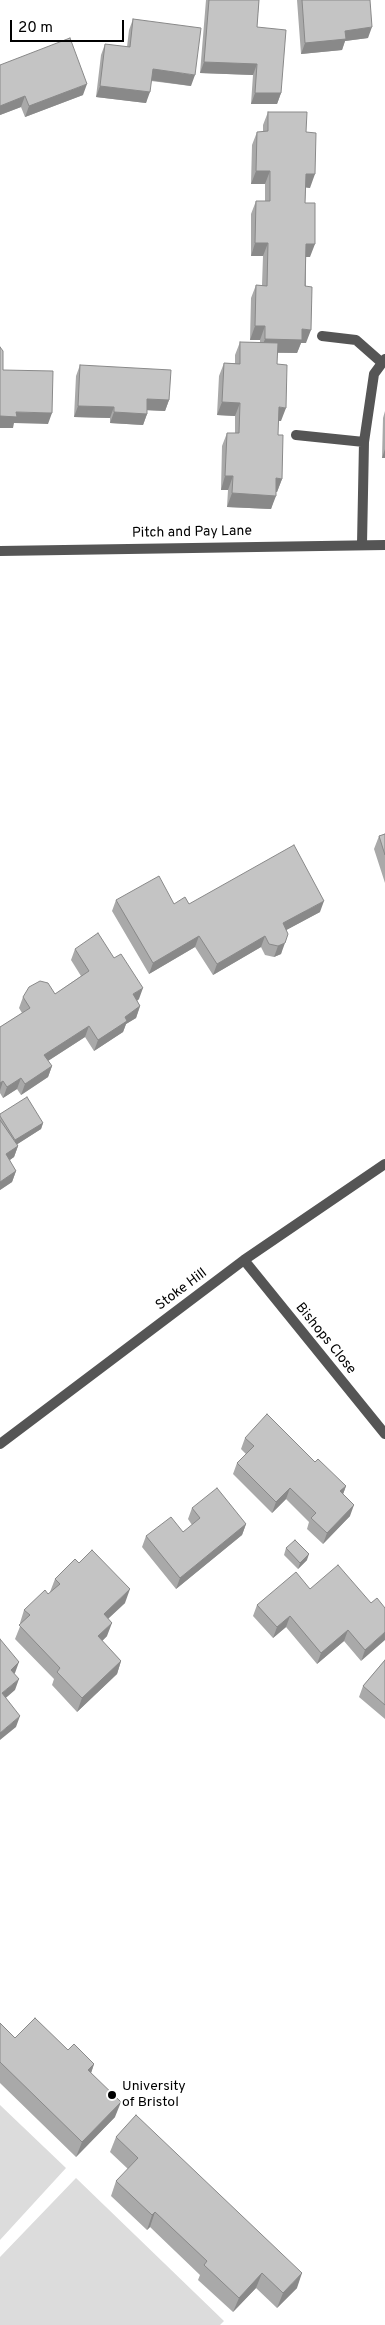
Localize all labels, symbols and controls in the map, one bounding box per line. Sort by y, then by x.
scale bar [12,10,126,42]
text: 20 m [18,19,53,38]
street label: Pitch and Pay Lane [132,524,252,542]
street label: Stoke Hill [153,1265,211,1315]
street label: Bishops Close [291,1300,359,1378]
place label: University of Bristol [122,2079,186,2112]
marker: University of Bristol [106,2089,118,2101]

